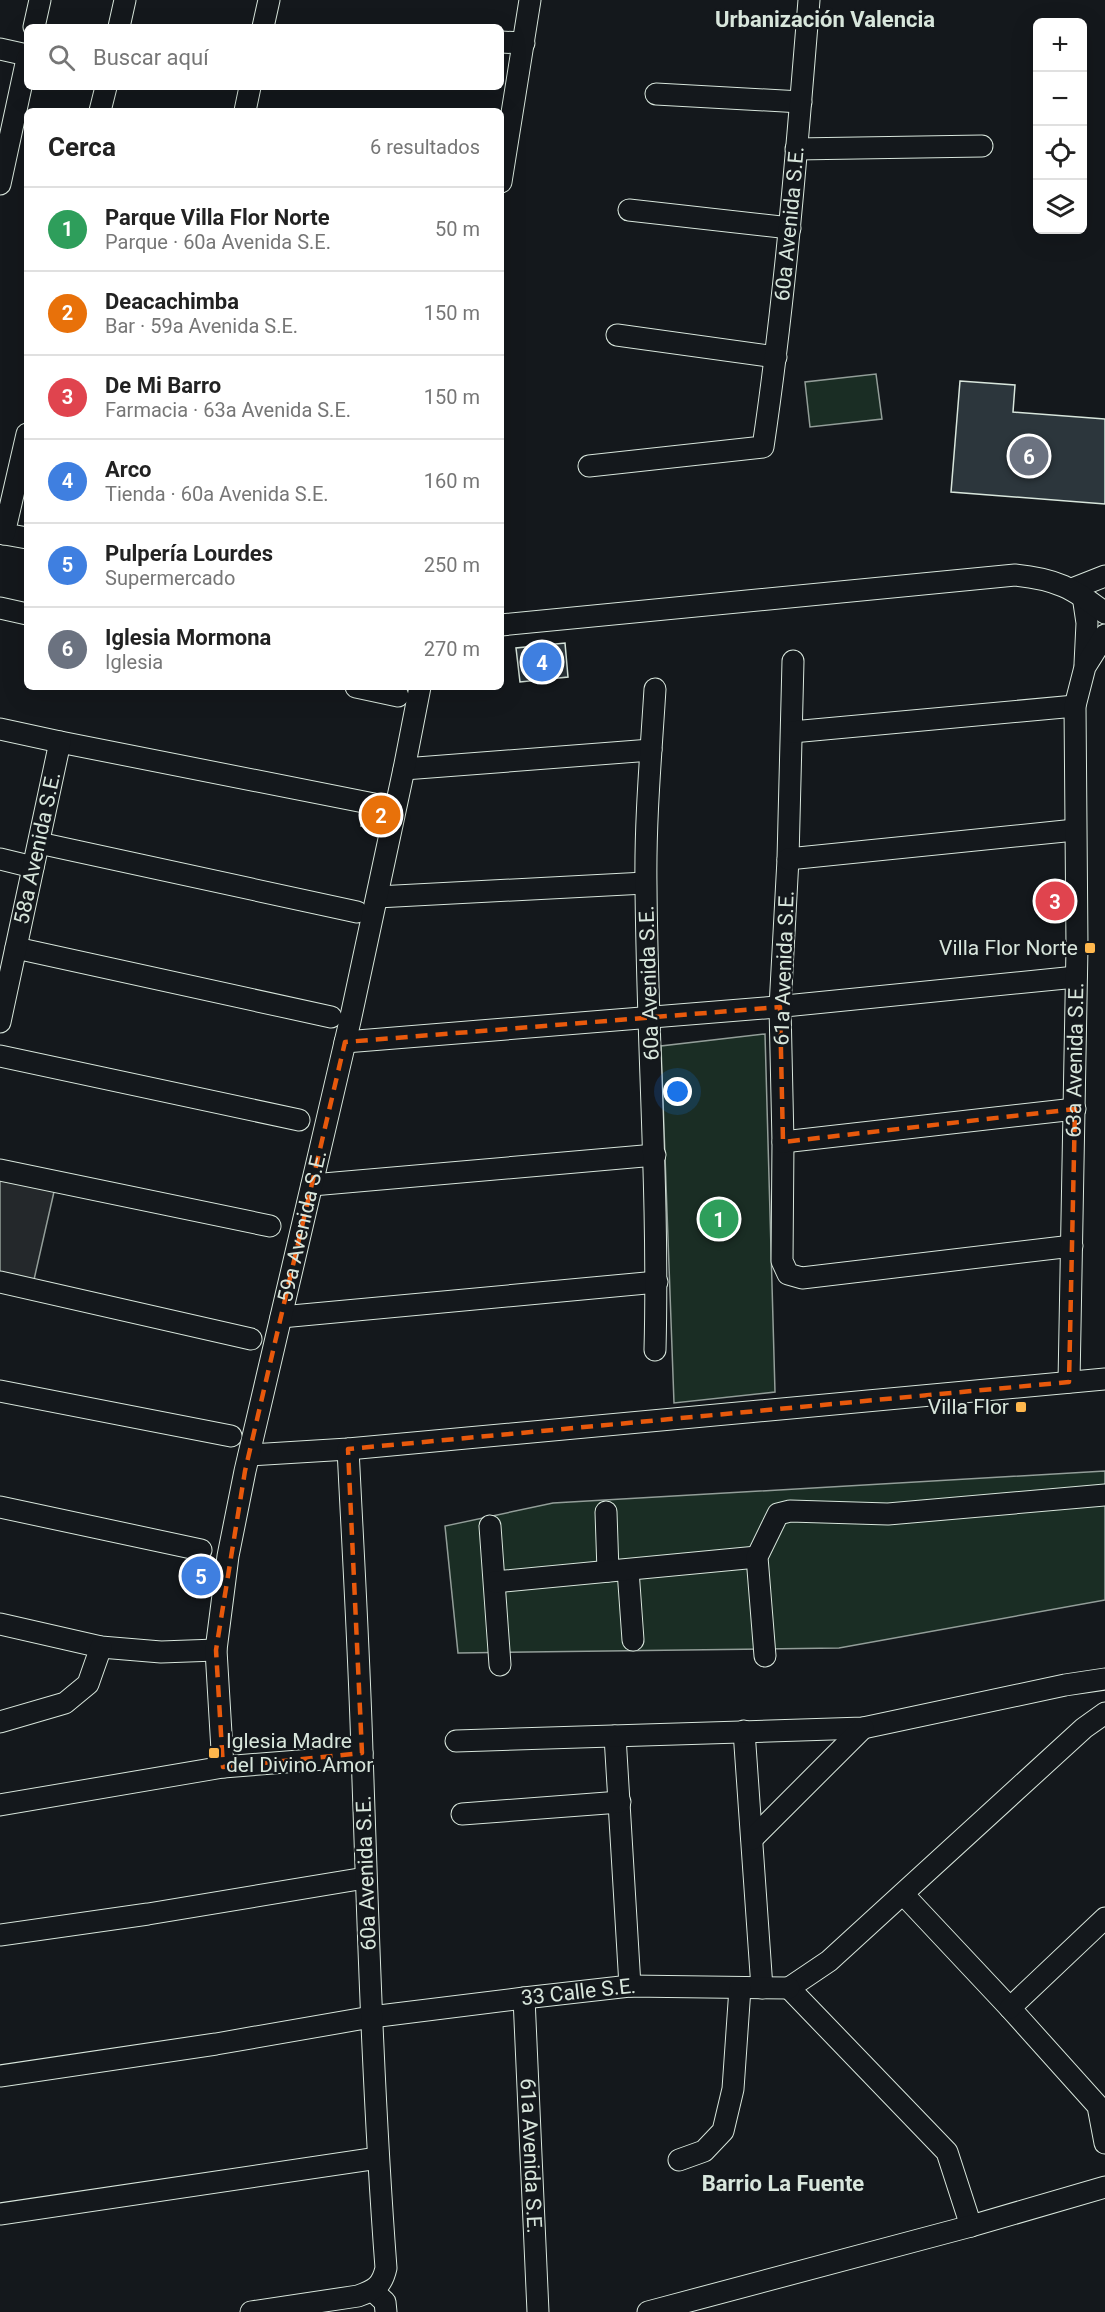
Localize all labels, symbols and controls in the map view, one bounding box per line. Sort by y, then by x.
district label: Urbanización Valencia [715,7,935,32]
map controls [1033,18,1087,234]
button: + [1033,18,1087,72]
search box [24,24,504,90]
icon: search [45,41,78,74]
text: Buscar aquí [93,45,209,70]
button: − [1033,72,1087,126]
button: locate [1033,126,1087,180]
text: Cerca [48,132,116,162]
text: 6 resultados [370,135,480,159]
street label: 60a Avenida S.E. [770,145,809,302]
button: layers [1033,180,1087,234]
text: Parque Villa Flor Norte [105,205,330,230]
text: 1 [62,217,73,241]
text: 50 m [435,217,480,241]
text: Parque · 60a Avenida S.E. [105,230,331,254]
text: Deacachimba [105,289,239,314]
text: 2 [62,301,73,325]
text: 150 m [424,301,480,325]
text: Bar · 59a Avenida S.E. [105,314,298,338]
text: De Mi Barro [105,373,221,398]
text: 3 [62,385,73,409]
text: 150 m [424,385,480,409]
text: Farmacia · 63a Avenida S.E. [105,398,351,422]
pin: 6 [1010,434,1048,478]
text: Arco [105,457,152,482]
text: 4 [62,469,73,493]
text: 160 m [424,469,480,493]
text: Tienda · 60a Avenida S.E. [105,482,329,506]
text: Pulpería Lourdes [105,541,273,566]
text: 5 [62,553,73,577]
text: 250 m [424,553,480,577]
text: Supermercado [105,566,235,590]
text: Iglesia Mormona [105,625,271,650]
text: 6 [62,637,73,661]
text: 270 m [424,637,480,661]
pin: 4 [522,640,562,684]
text: Iglesia [105,650,163,674]
street label: 58a Avenida S.E. [9,769,65,926]
pin: 2 [362,792,400,838]
pin: 3 [1036,878,1074,924]
street label: 61a Avenida S.E. [769,890,799,1046]
street label: 60a Avenida S.E. [634,905,664,1061]
place label: Villa Flor Norte [939,936,1078,960]
marker: Villa Flor Norte [1083,941,1097,955]
street label: 63a Avenida S.E. [1061,982,1088,1138]
your location [663,1077,692,1106]
street label: 59a Avenida S.E. [273,1148,331,1305]
pin: 1 [700,1196,738,1242]
place label: Villa Flor [928,1395,1009,1419]
marker: Villa Flor [1014,1400,1028,1414]
pin: 5 [182,1554,220,1598]
place label: Iglesia Madre del Divino Amor [226,1729,373,1777]
marker: Iglesia Madre del Divino Amor [207,1746,221,1760]
street label: 60a Avenida S.E. [351,1795,381,1951]
street label: 33 Calle S.E. [520,1974,637,2010]
street label: 61a Avenida S.E. [516,2078,546,2234]
district label: Barrio La Fuente [702,2171,864,2196]

